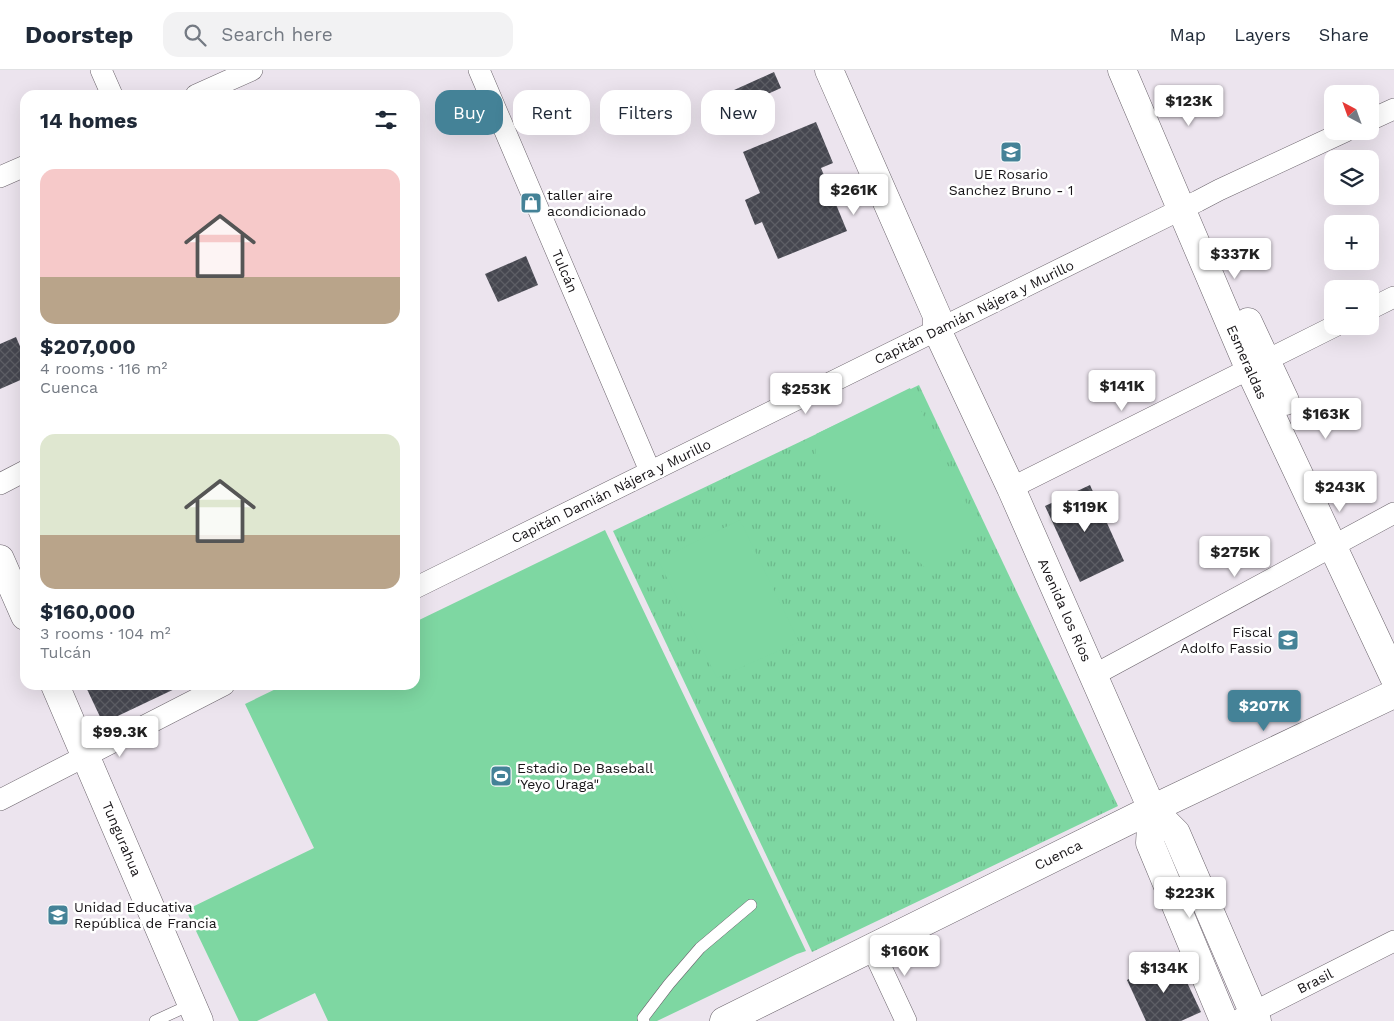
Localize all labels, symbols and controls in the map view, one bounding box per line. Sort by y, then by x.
search box [163,12,513,57]
text: Doorstep [25,21,133,49]
icon: search [181,21,209,49]
text: Search here [221,23,333,46]
text: Map [1169,24,1206,45]
text: Layers [1234,24,1291,45]
text: Share [1319,24,1369,45]
pin: $123K [1154,85,1224,127]
north arrow [1324,85,1379,140]
map controls [1324,85,1379,335]
chip: Buy [435,90,503,135]
chip: Rent [513,90,590,135]
chip: Filters [600,90,691,135]
chip: New [701,90,775,135]
text: $123K [1165,91,1213,110]
icon: filters [372,106,400,134]
text: 14 homes [40,108,137,133]
school or university icon: UE Rosario Sanchez Bruno - 1 [999,140,1023,164]
button: layers [1324,150,1379,205]
place label: UE Rosario Sanchez Bruno - 1 [949,166,1073,198]
pin: $261K [819,174,889,216]
text: $261K [830,180,878,199]
place label: taller aire acondicionado [547,187,646,219]
shop icon: taller aire acondicionado [519,191,543,215]
icon: home [175,201,265,291]
button: + [1324,215,1379,270]
pin: $337K [1200,238,1270,280]
text: $337K [1210,244,1260,263]
street label: Tulcán [549,247,581,295]
street label: Capitán Damián Nájera y Murillo [872,257,1076,367]
button: − [1324,280,1379,335]
street label: Esmeraldas [1224,322,1270,402]
text: $207,000 [40,334,136,359]
text: 4 rooms · 116 m² [40,359,167,378]
pin: $141K [1087,370,1157,412]
pin: $253K [771,372,841,415]
text: $141K [1099,376,1145,395]
text: Cuenca [40,378,98,397]
text: $253K [781,379,831,398]
pin: $163K [1291,398,1361,440]
text: $163K [1302,404,1350,423]
street label: Capitán Damián Nájera y Murillo [509,436,713,546]
icon: home [175,466,265,556]
pin: $243K [1305,470,1375,513]
text: $243K [1315,477,1365,496]
pin: $119K [1050,490,1120,533]
text: $119K [1063,497,1108,516]
pin: $275K [1200,536,1270,578]
text: $275K [1210,542,1260,561]
street label: Avenida los Ríos [1035,556,1095,664]
text: $160,000 [40,599,135,624]
text: 3 rooms · 104 m² [40,624,171,643]
place label: Fiscal Adolfo Fassio [1180,624,1273,656]
school or university icon: Fiscal Adolfo Fassio [1276,628,1300,652]
text: Tulcán [40,643,91,662]
pin: $207K [1229,690,1299,732]
text: $207K [1239,696,1289,715]
pin: $99.3K [79,716,161,758]
text: $99.3K [92,722,148,741]
place label: Estadio De Baseball 'Yeyo Uraga" [517,760,654,792]
sports icon: Estadio De Baseball 'Yeyo Uraga" [489,764,513,788]
street label: Tungurahua [99,799,145,879]
street label: Cuenca [1032,837,1084,873]
pin: $223K [1155,876,1225,919]
text: $223K [1165,883,1215,902]
place label: Unidad Educativa República de Francia [74,899,217,931]
school or university icon: Unidad Educativa República de Francia [46,903,70,927]
pin: $160K [870,934,940,977]
text: $160K [881,941,929,960]
pin: $134K [1129,952,1199,994]
text: $134K [1140,958,1188,977]
street label: Brasil [1294,965,1336,997]

